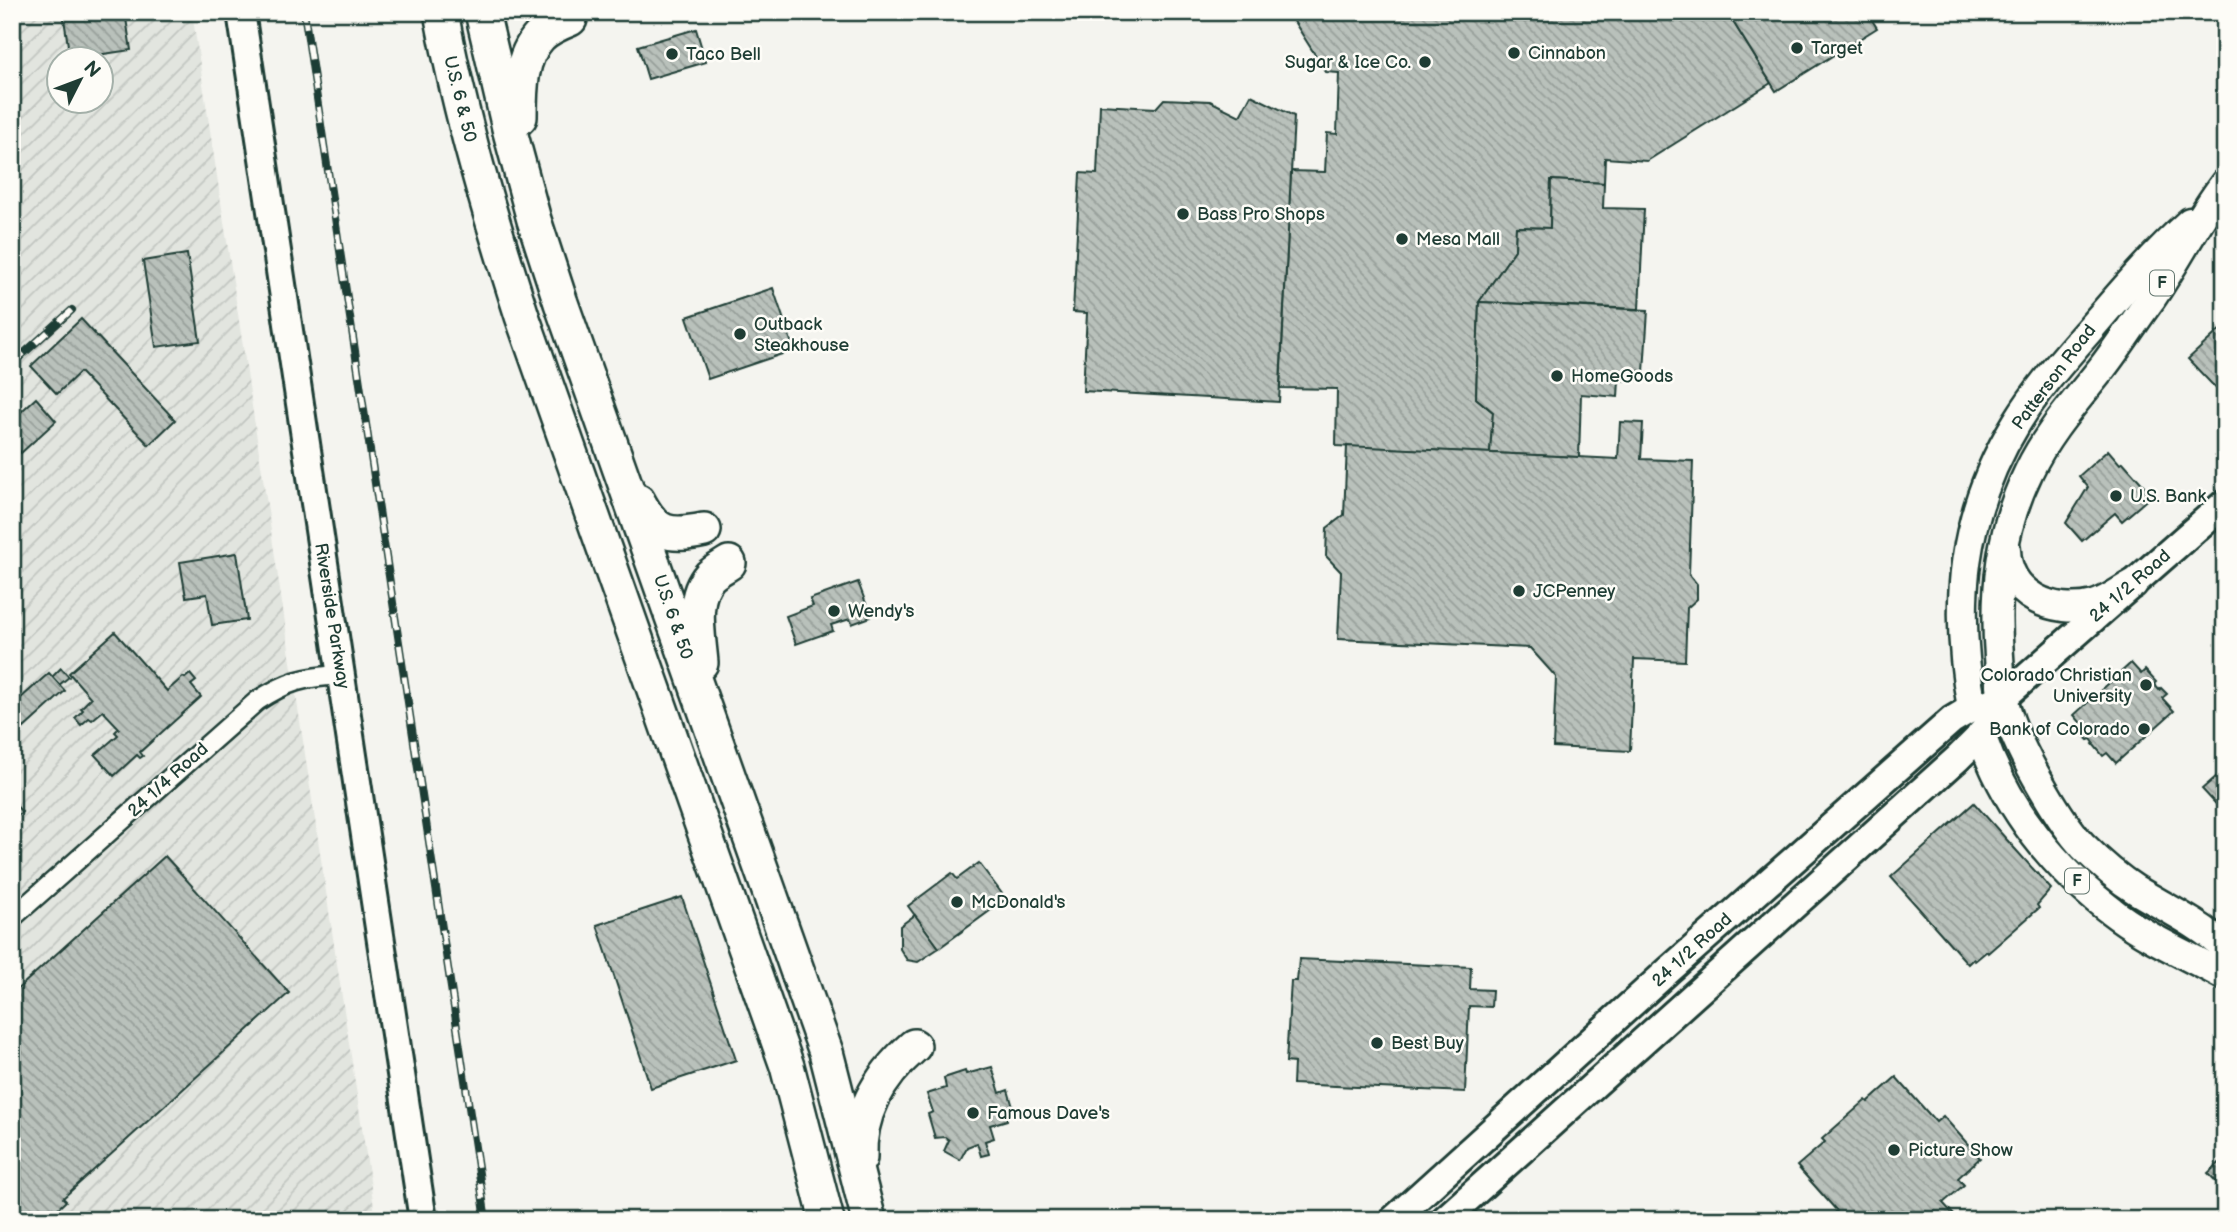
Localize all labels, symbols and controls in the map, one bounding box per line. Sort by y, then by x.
place label: Target [1811,38,1863,59]
marker: Target [1789,40,1805,56]
place label: Cinnabon [1528,43,1606,64]
place label: Taco Bell [686,44,761,65]
marker: Cinnabon [1506,45,1522,61]
north arrow [46,46,116,116]
marker: Taco Bell [664,46,680,62]
place label: Sugar & Ice Co. [1285,52,1411,73]
street label: U.S. 6 & 50 [439,54,481,144]
marker: Sugar & Ice Co. [1417,54,1433,70]
text: N [78,57,105,83]
place label: Bass Pro Shops [1197,204,1325,225]
marker: Bass Pro Shops [1175,206,1191,222]
place label: Mesa Mall [1416,229,1500,250]
marker: Mesa Mall [1394,231,1410,247]
road number: F [2150,270,2174,296]
place label: Outback Steakhouse [754,314,849,356]
street label: Patterson Road [2008,320,2100,434]
marker: Outback Steakhouse [732,326,748,342]
place label: HomeGoods [1571,366,1673,387]
marker: HomeGoods [1549,368,1565,384]
place label: U.S. Bank [2130,486,2206,507]
marker: U.S. Bank [2108,488,2124,504]
street label: Riverside Parkway [310,542,354,691]
street label: 24 1/2 Road [2085,545,2175,627]
street label: U.S. 6 & 50 [649,572,697,662]
place label: JCPenney [1533,581,1616,602]
marker: JCPenney [1511,583,1527,599]
place label: Wendy's [848,601,914,622]
marker: Wendy's [826,603,842,619]
place label: Colorado Christian University [1981,665,2133,707]
marker: Colorado Christian University [2138,677,2154,693]
place label: Bank of Colorado [1989,719,2130,740]
marker: Bank of Colorado [2136,721,2152,737]
street label: 24 1/4 Road [124,739,212,821]
road number: F [2065,868,2089,894]
place label: McDonald's [971,892,1066,913]
marker: McDonald's [949,894,965,910]
street label: 24 1/2 Road [1648,909,1736,991]
place label: Best Buy [1391,1033,1465,1054]
marker: Best Buy [1369,1035,1385,1051]
place label: Famous Dave's [987,1103,1110,1124]
marker: Famous Dave's [965,1105,981,1121]
place label: Picture Show [1908,1140,2013,1161]
marker: Picture Show [1886,1142,1902,1158]

